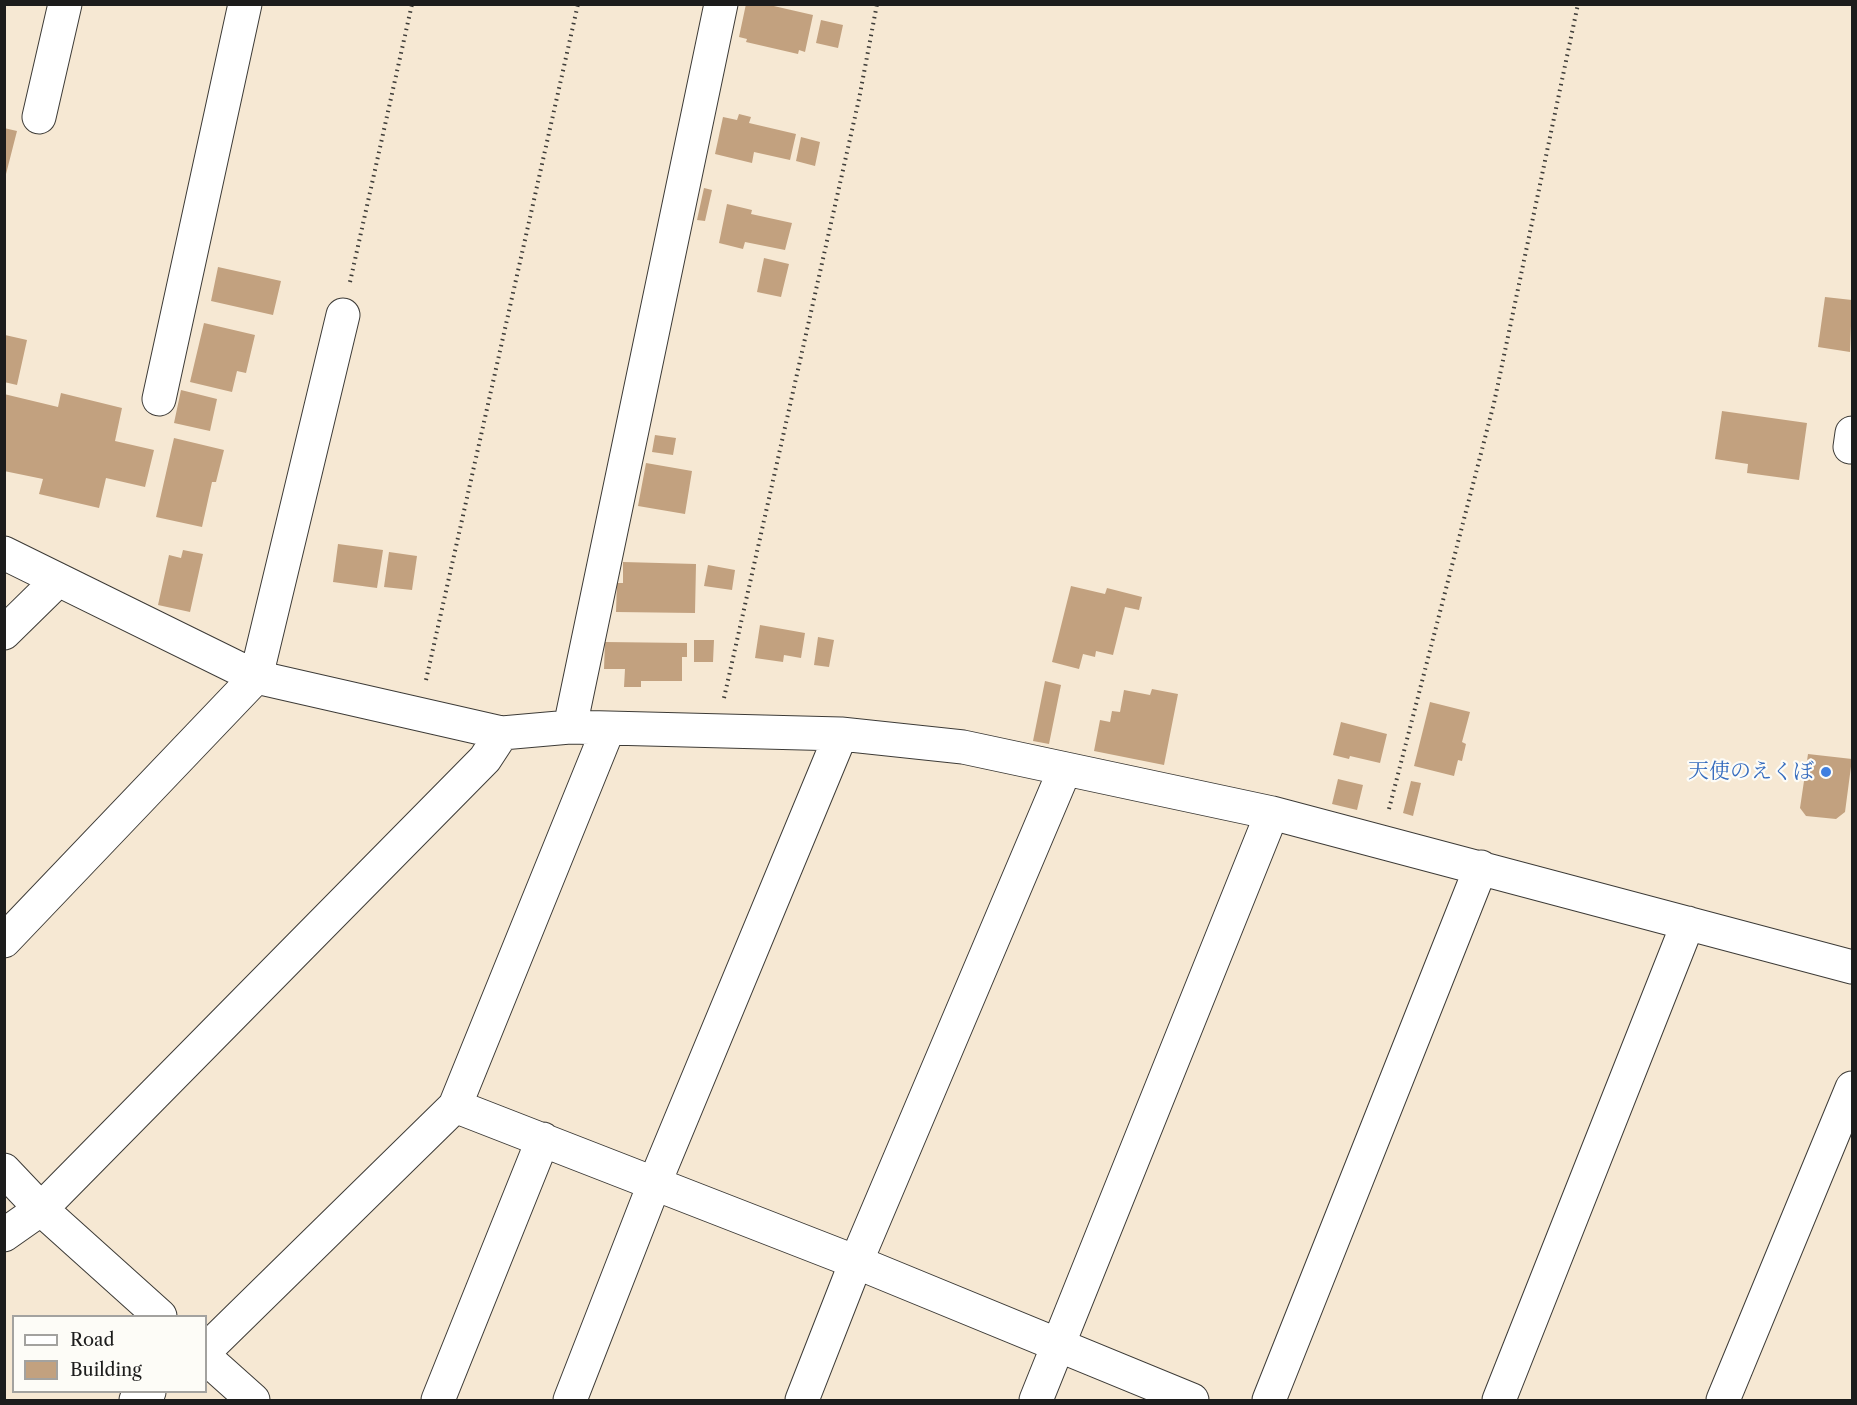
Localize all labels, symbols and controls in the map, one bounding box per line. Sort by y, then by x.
place label: 天使のえくぼ [1688,759,1814,785]
marker: 天使のえくぼ [1819,765,1833,779]
legend [12,1315,207,1393]
text: Road [70,1329,115,1351]
text: Building [70,1359,142,1381]

